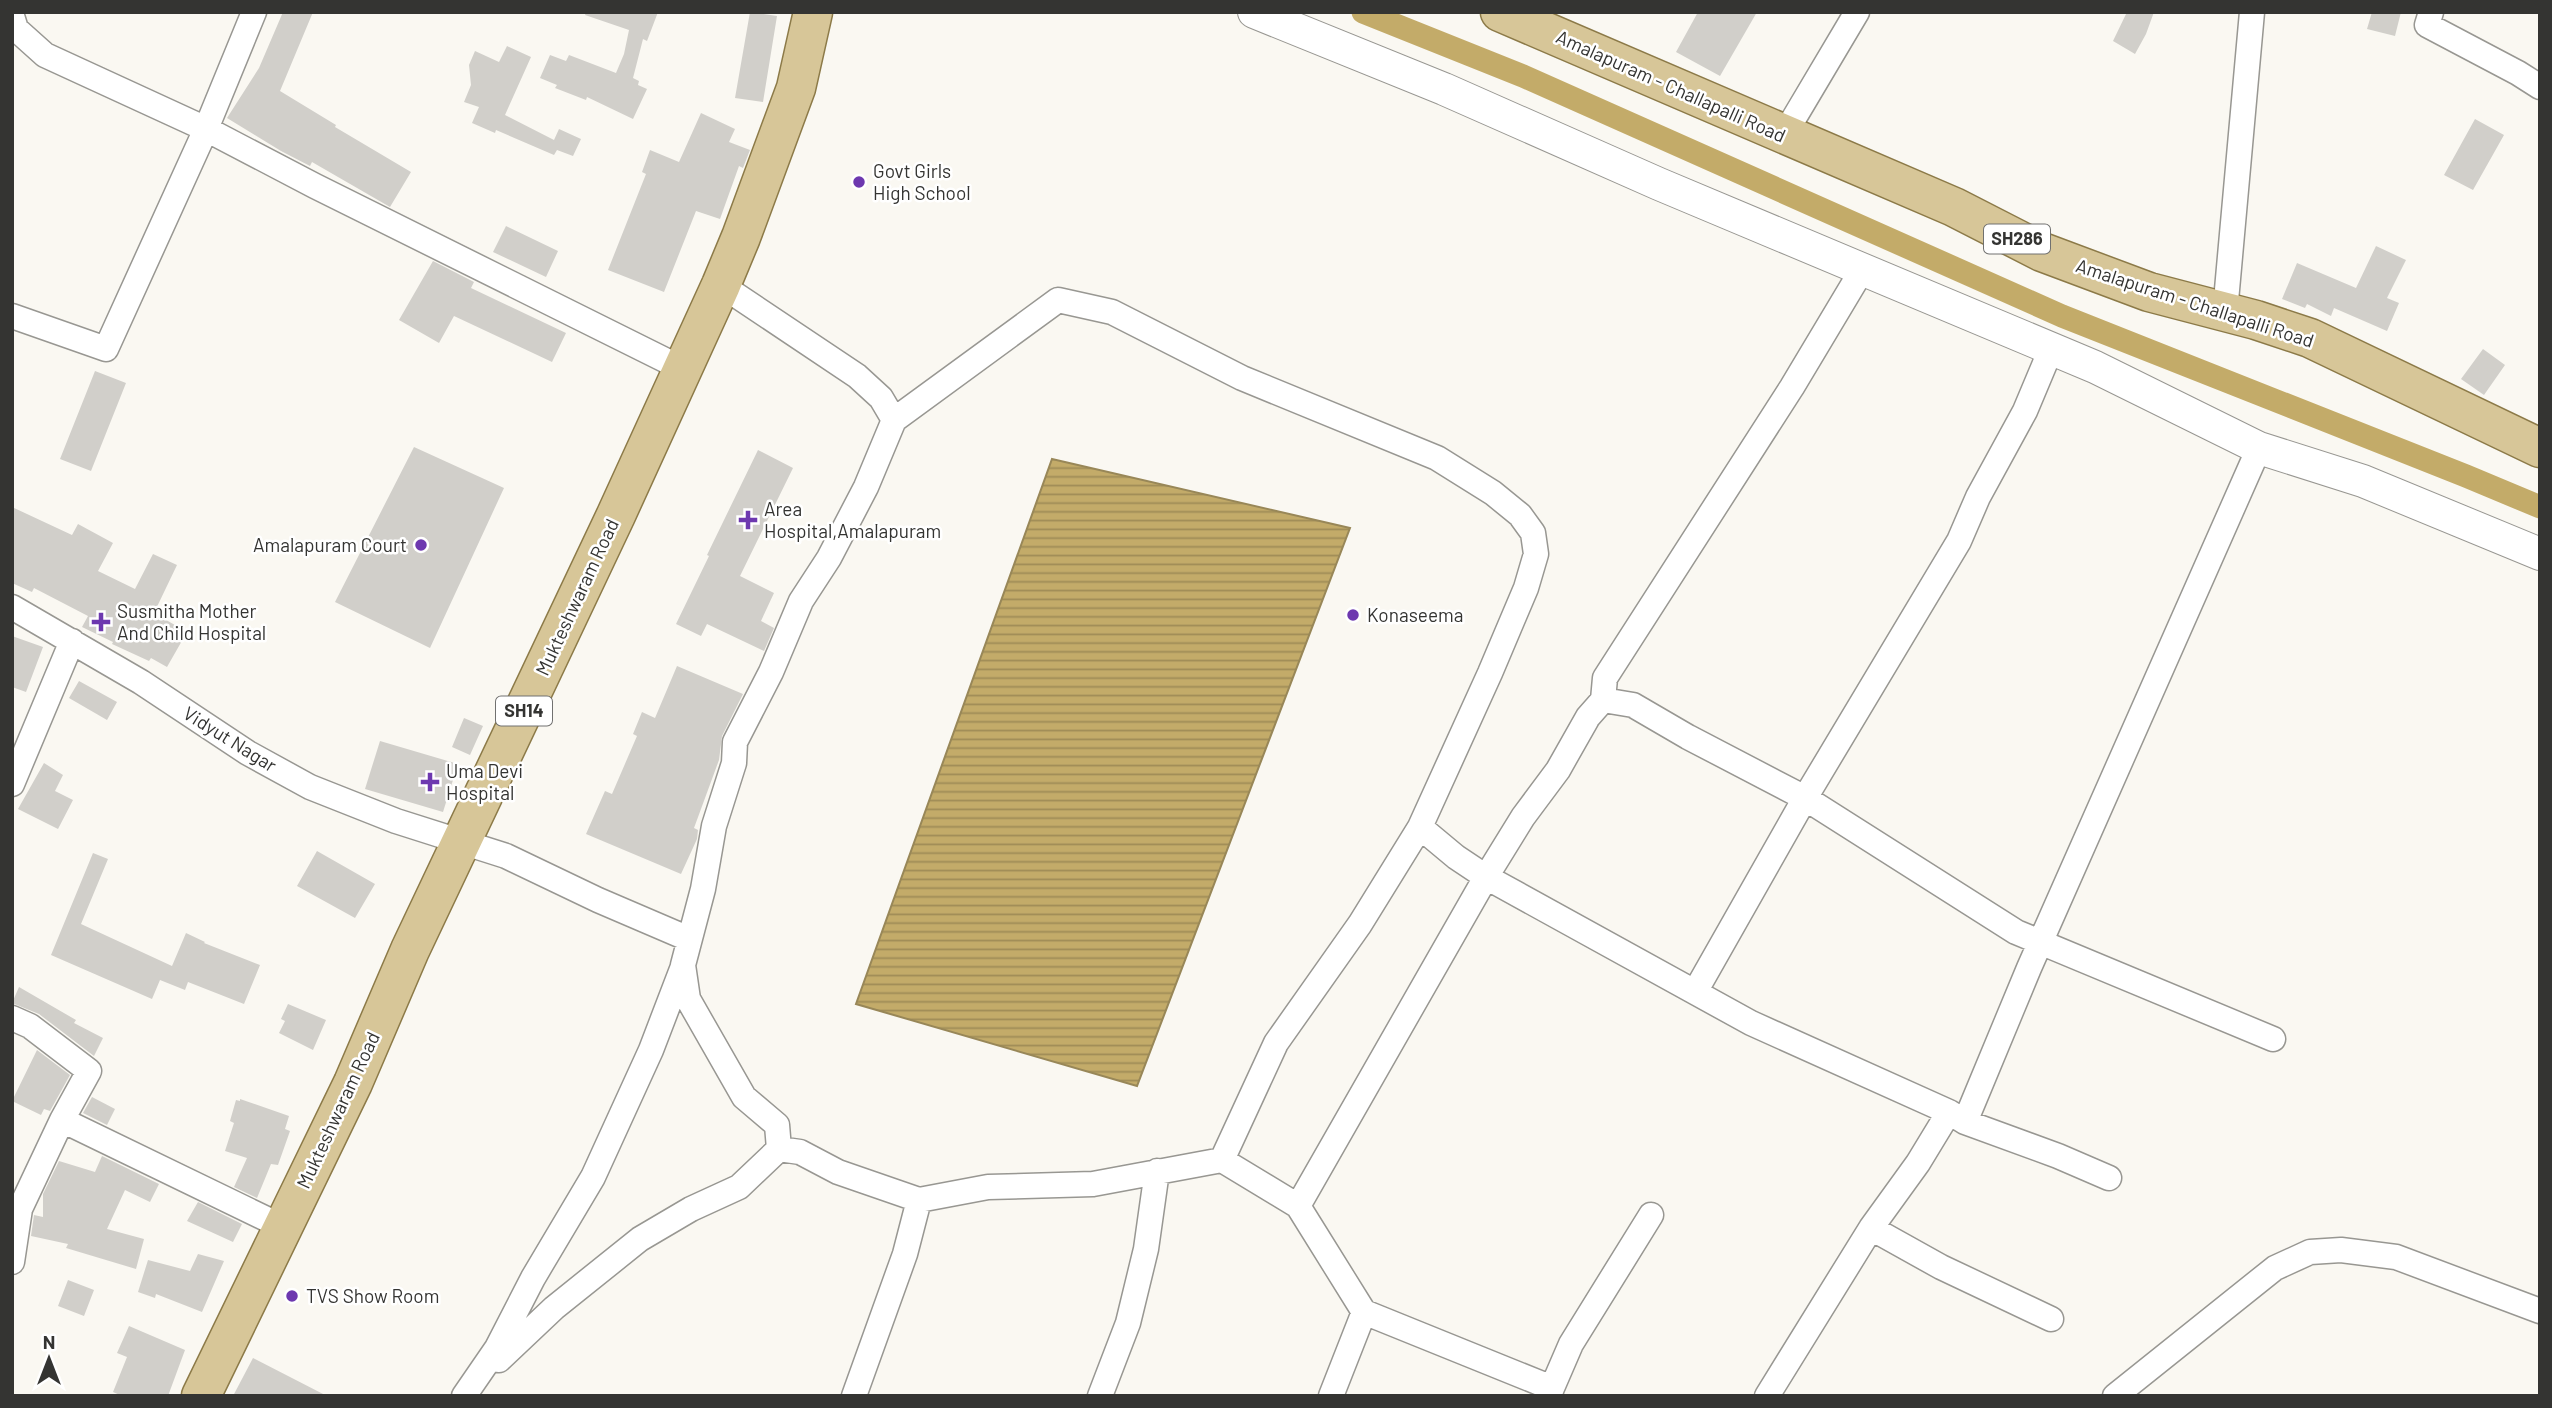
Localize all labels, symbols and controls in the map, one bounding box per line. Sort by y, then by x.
street label: Amalapuram - Challapalli Road [1553,24,1789,147]
place label: Govt Girls High School [873,159,971,204]
marker: Govt Girls High School [851,174,867,190]
road number: SH286 [1984,225,2050,254]
street label: Amalapuram - Challapalli Road [2073,253,2317,352]
place label: Area Hospital,Amalapuram [764,497,941,542]
marker: Area Hospital,Amalapuram [738,510,758,530]
street label: Mukteshwaram Road [530,515,623,679]
place label: Amalapuram Court [253,533,407,556]
marker: Amalapuram Court [413,537,429,553]
place label: Susmitha Mother And Child Hospital [117,599,266,644]
place label: Konaseema [1367,603,1463,626]
marker: Konaseema [1345,607,1361,623]
marker: Susmitha Mother And Child Hospital [91,612,111,632]
road number: SH14 [496,696,552,726]
street label: Vidyut Nagar [179,701,281,776]
place label: Uma Devi Hospital [446,759,523,804]
marker: Uma Devi Hospital [420,772,440,792]
street label: Mukteshwaram Road [291,1028,384,1192]
place label: TVS Show Room [306,1284,439,1307]
marker: TVS Show Room [284,1288,300,1304]
north arrow [14,1324,84,1394]
text: N [43,1330,55,1353]

